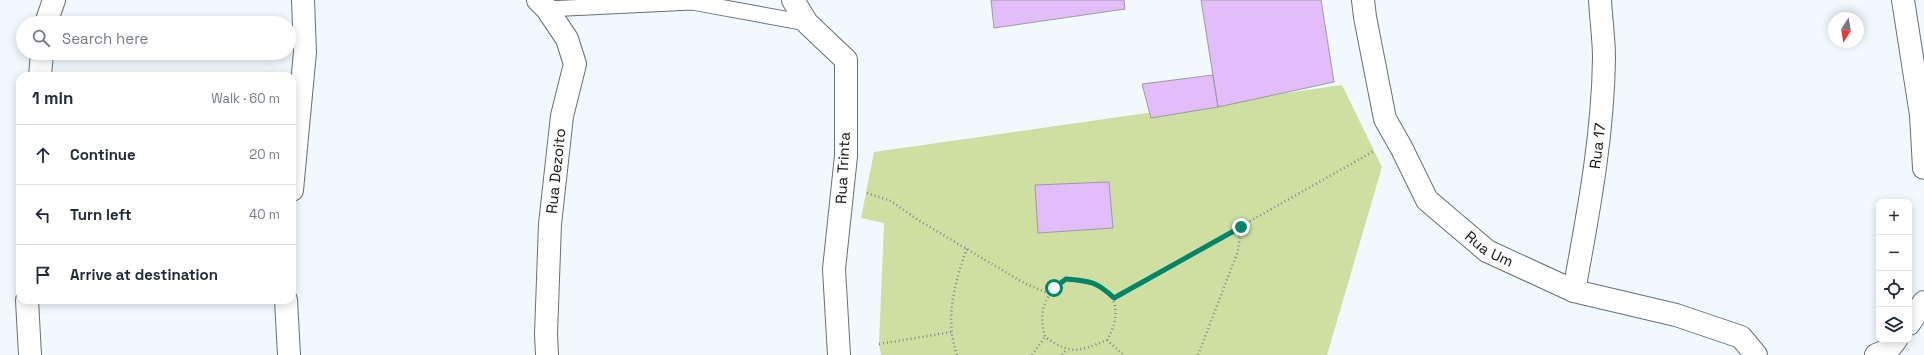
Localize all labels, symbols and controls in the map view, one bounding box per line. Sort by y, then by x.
north arrow [1828,12,1864,48]
search box [16,16,296,60]
icon: search [30,27,52,49]
text: Search here [62,29,148,48]
text: 1 min [32,87,74,109]
text: Walk · 60 m [211,90,280,107]
street label: Rua 17 [1585,122,1609,170]
street label: Rua Dezoito [542,127,569,215]
street label: Rua Trinta [831,131,854,205]
icon: ahead [32,144,54,166]
text: Continue [70,145,136,164]
text: 20 m [249,146,280,163]
map controls [1876,199,1912,343]
button: + [1876,199,1912,235]
icon: left [32,204,54,226]
text: Turn left [70,205,132,224]
text: 40 m [249,206,280,223]
route end [1232,218,1250,236]
street label: Rua Um [1461,226,1517,271]
button: − [1876,235,1912,271]
icon: arrive [32,264,54,286]
text: Arrive at destination [70,265,218,284]
button: locate [1876,271,1912,307]
route start [1045,279,1063,297]
button: layers [1876,307,1912,343]

